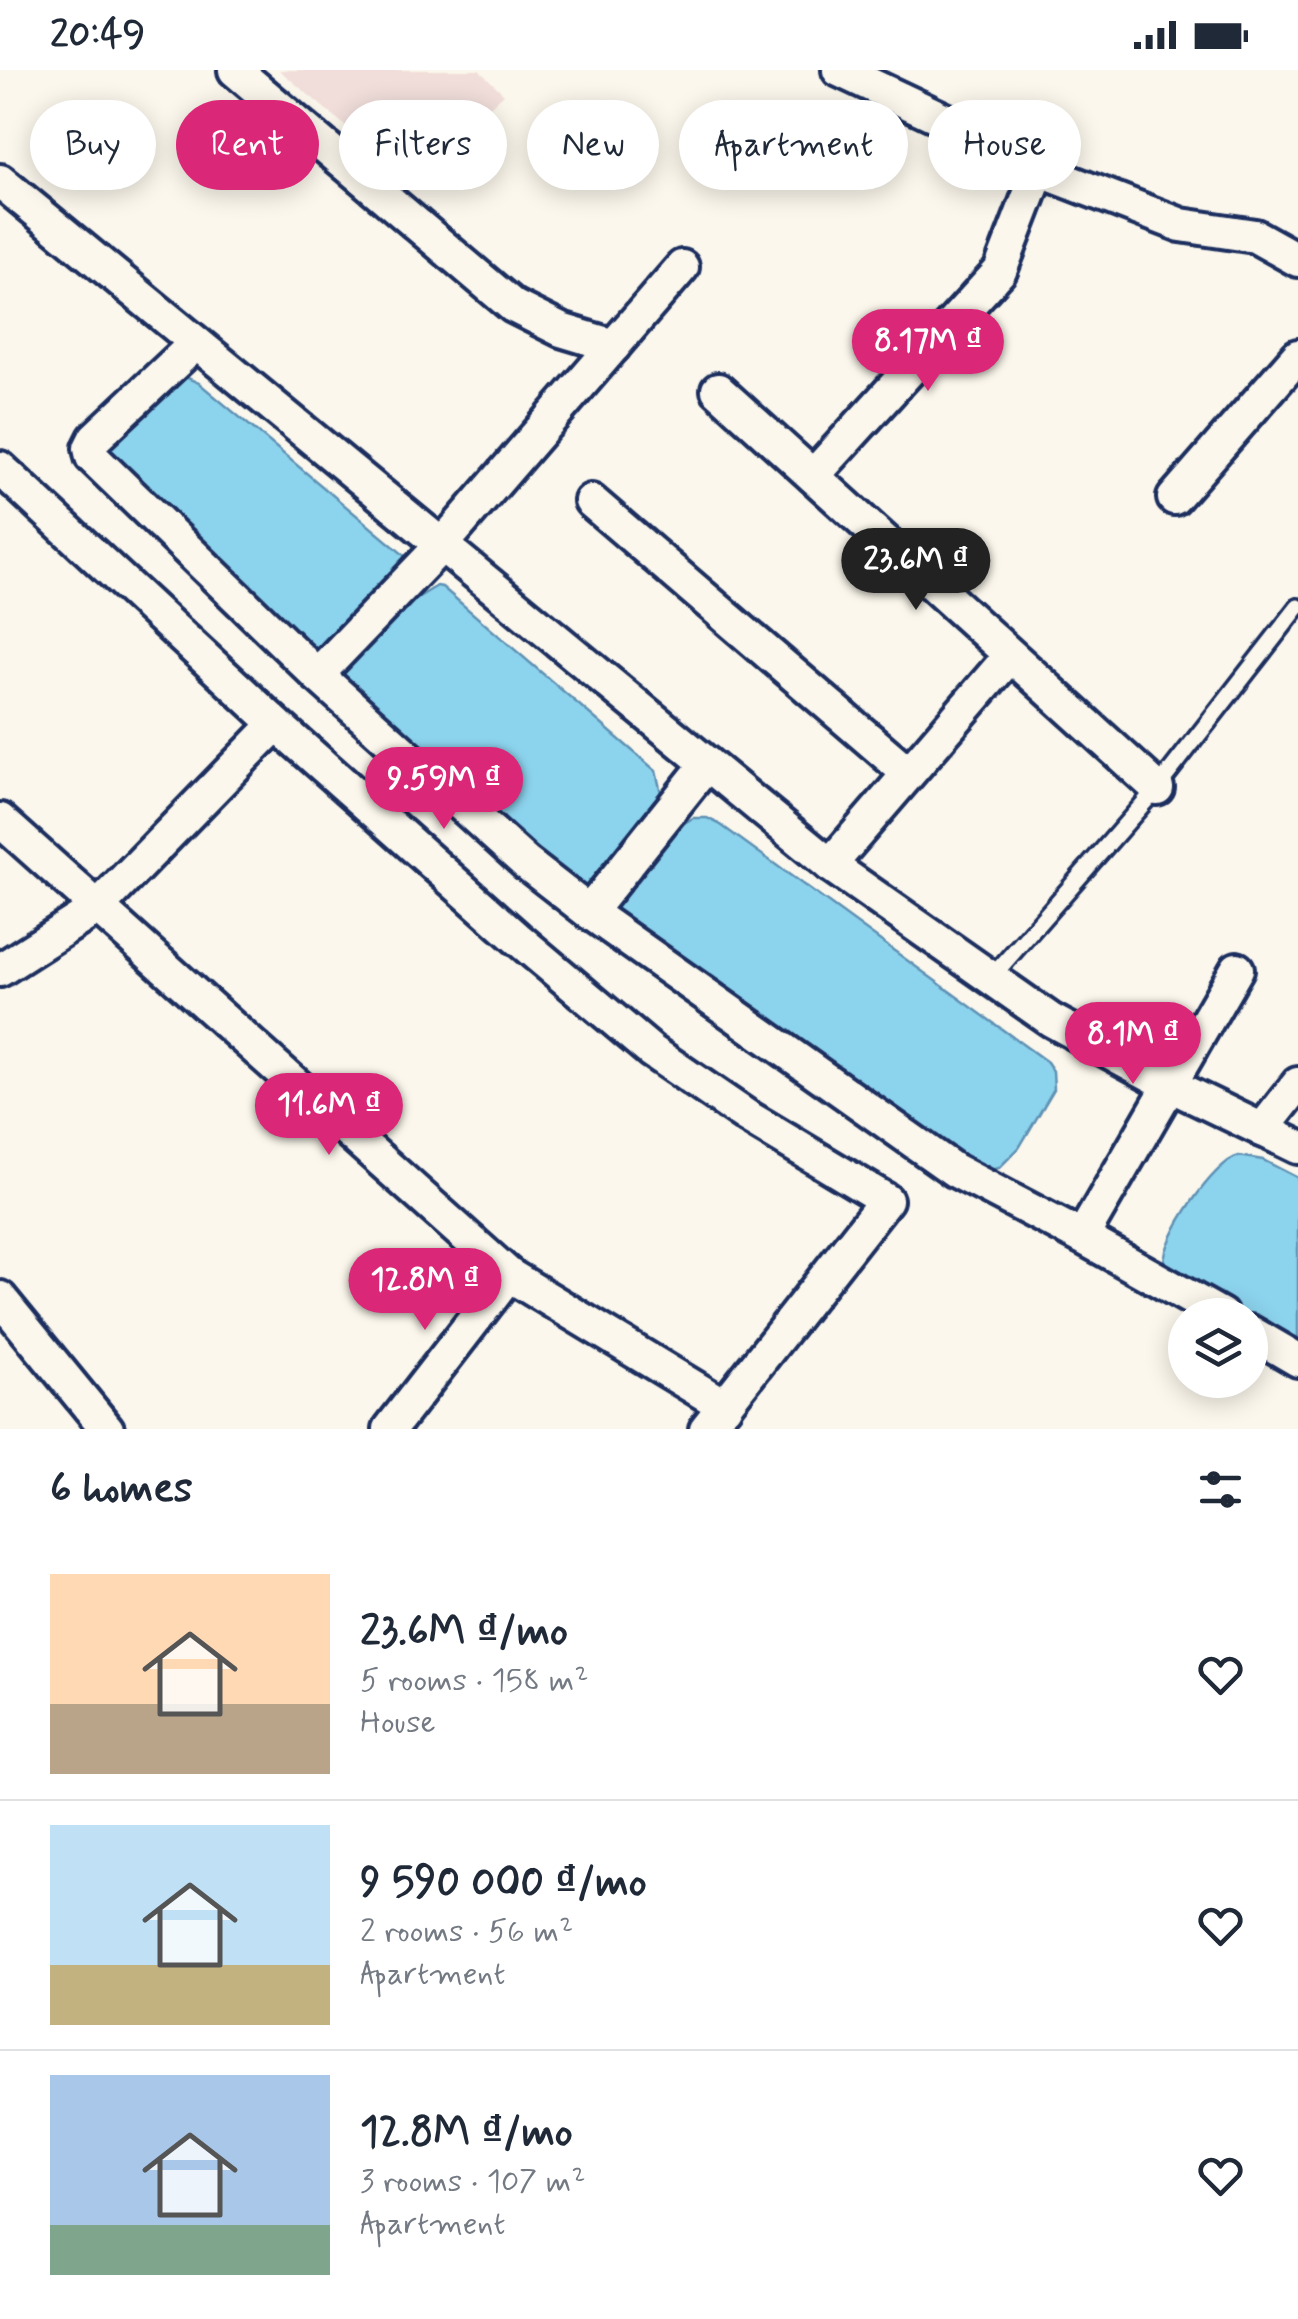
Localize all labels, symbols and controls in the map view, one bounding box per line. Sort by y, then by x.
text: 20:49 [50,11,145,60]
chip: Buy [30,100,156,190]
chip: Rent [176,100,319,190]
chip: Filters [339,100,507,190]
chip: New [527,100,659,190]
chip: Apartment [679,100,908,190]
chip: House [928,100,1081,190]
pin: 8.17M ₫ [836,309,1020,394]
text: 8.17M ₫ [874,320,982,362]
pin: 23.6M ₫ [824,528,1008,613]
text: 23.6M ₫ [863,539,969,581]
pin: 9.59M ₫ [352,747,536,832]
text: 9.59M ₫ [387,758,501,800]
pin: 8.1M ₫ [1052,1002,1214,1087]
text: 8.1M ₫ [1087,1013,1179,1055]
pin: 11.6M ₫ [237,1073,421,1158]
text: 11.6M ₫ [277,1084,381,1126]
pin: 12.8M ₫ [333,1248,517,1333]
text: 12.8M ₫ [370,1259,480,1301]
map controls [1168,1298,1268,1398]
button: layers [1168,1298,1268,1398]
text: 6 homes [50,1462,193,1517]
icon: filters [1193,1462,1248,1517]
text: 23.6M ₫/mo [360,1605,568,1660]
icon: home [130,1614,250,1734]
icon: heart [1193,1647,1248,1702]
text: 5 rooms · 158 m² [360,1660,588,1702]
text: House [360,1702,436,1744]
text: 9 590 000 ₫/mo [360,1856,647,1911]
icon: home [130,1865,250,1985]
icon: heart [1193,1898,1248,1953]
text: 2 rooms · 56 m² [360,1911,573,1953]
text: Apartment [360,1953,505,1995]
text: 12.8M ₫/mo [360,2106,573,2161]
icon: home [130,2115,250,2235]
icon: heart [1193,2148,1248,2203]
text: 3 rooms · 107 m² [360,2161,585,2203]
text: Apartment [360,2203,505,2245]

